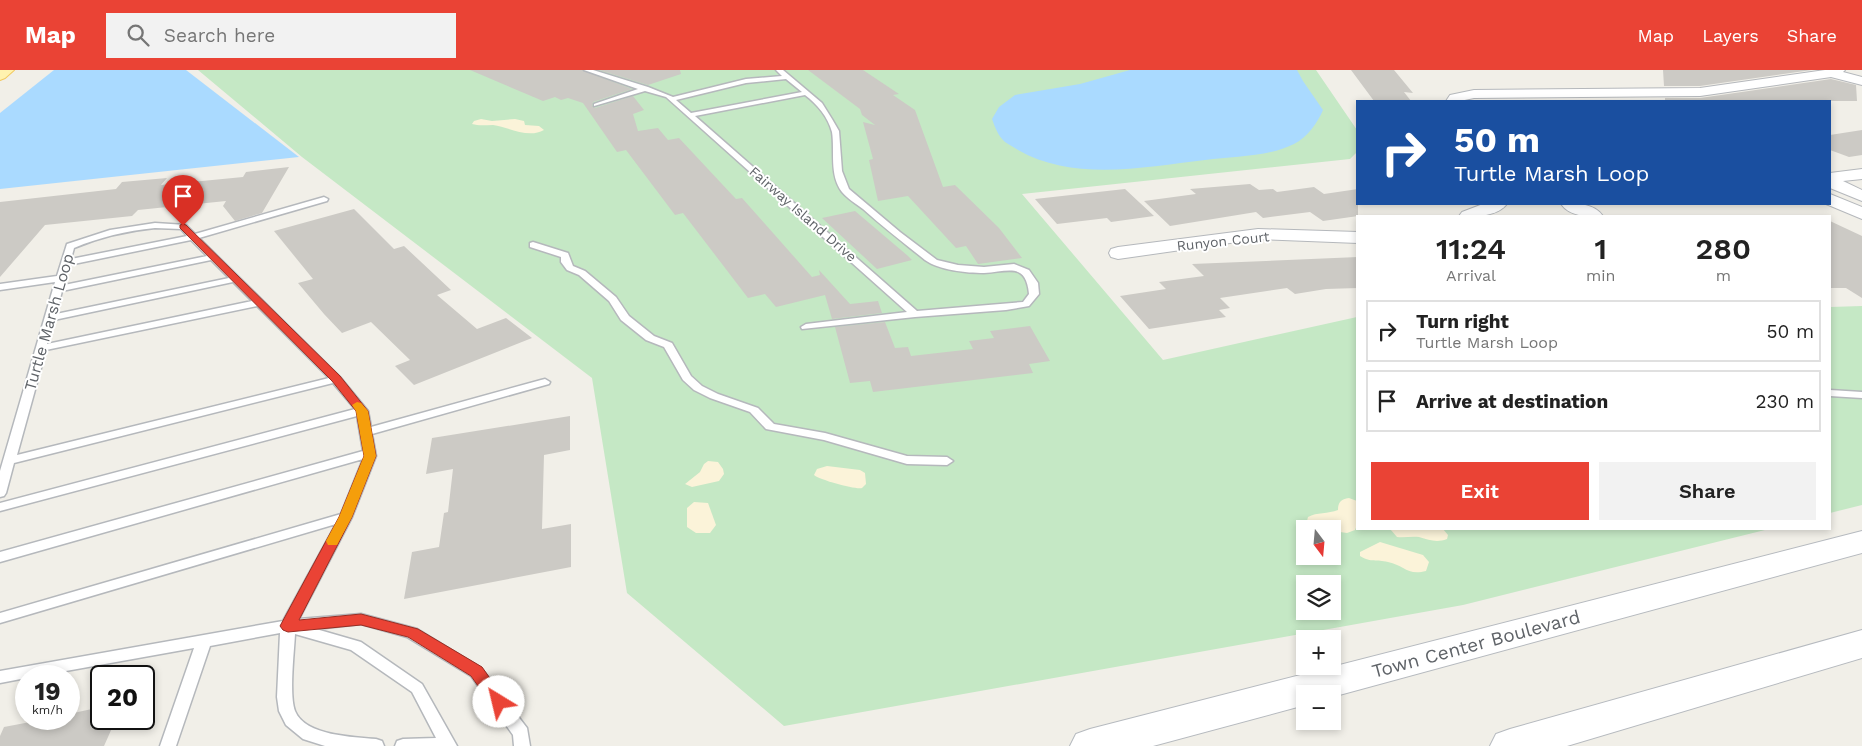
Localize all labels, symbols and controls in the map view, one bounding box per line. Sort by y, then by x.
search box [106,13,456,58]
text: Map [25,21,76,49]
icon: search [124,21,152,49]
text: Search here [164,24,275,47]
text: Map [1637,25,1674,46]
text: Layers [1702,25,1759,46]
text: Share [1787,25,1837,46]
text: 50 m [1454,119,1540,161]
icon: right [1371,120,1436,185]
text: Turtle Marsh Loop [1454,161,1649,186]
street label: Fairway Island Drive [746,163,860,265]
pin [162,175,204,226]
icon: arrive [169,182,197,210]
street label: Runyon Court [1176,228,1270,254]
text: 11:24 [1436,231,1506,266]
text: 1 [1595,231,1607,266]
text: 280 [1696,231,1751,266]
street label: Turtle Marsh Loop [20,251,78,393]
text: Arrival [1446,266,1496,285]
text: min [1586,266,1616,285]
text: m [1716,266,1731,285]
text: Turn right [1416,310,1509,333]
icon: right [1373,317,1401,345]
text: 50 m [1767,320,1814,343]
text: Turtle Marsh Loop [1416,333,1558,352]
icon: arrive [1373,387,1401,415]
text: Arrive at destination [1416,390,1608,413]
text: 230 m [1755,390,1814,413]
button: Exit [1371,462,1589,520]
button: Share [1599,462,1816,520]
north arrow [1296,520,1341,565]
map controls [1296,520,1341,730]
button: layers [1296,575,1341,620]
street label: Town Center Boulevard [1369,605,1583,683]
button: + [1296,630,1341,675]
speed limit sign: 20 [90,665,155,730]
position arrow [472,675,524,727]
text: 19 [34,677,61,706]
button: − [1296,685,1341,730]
text: km/h [32,703,63,717]

